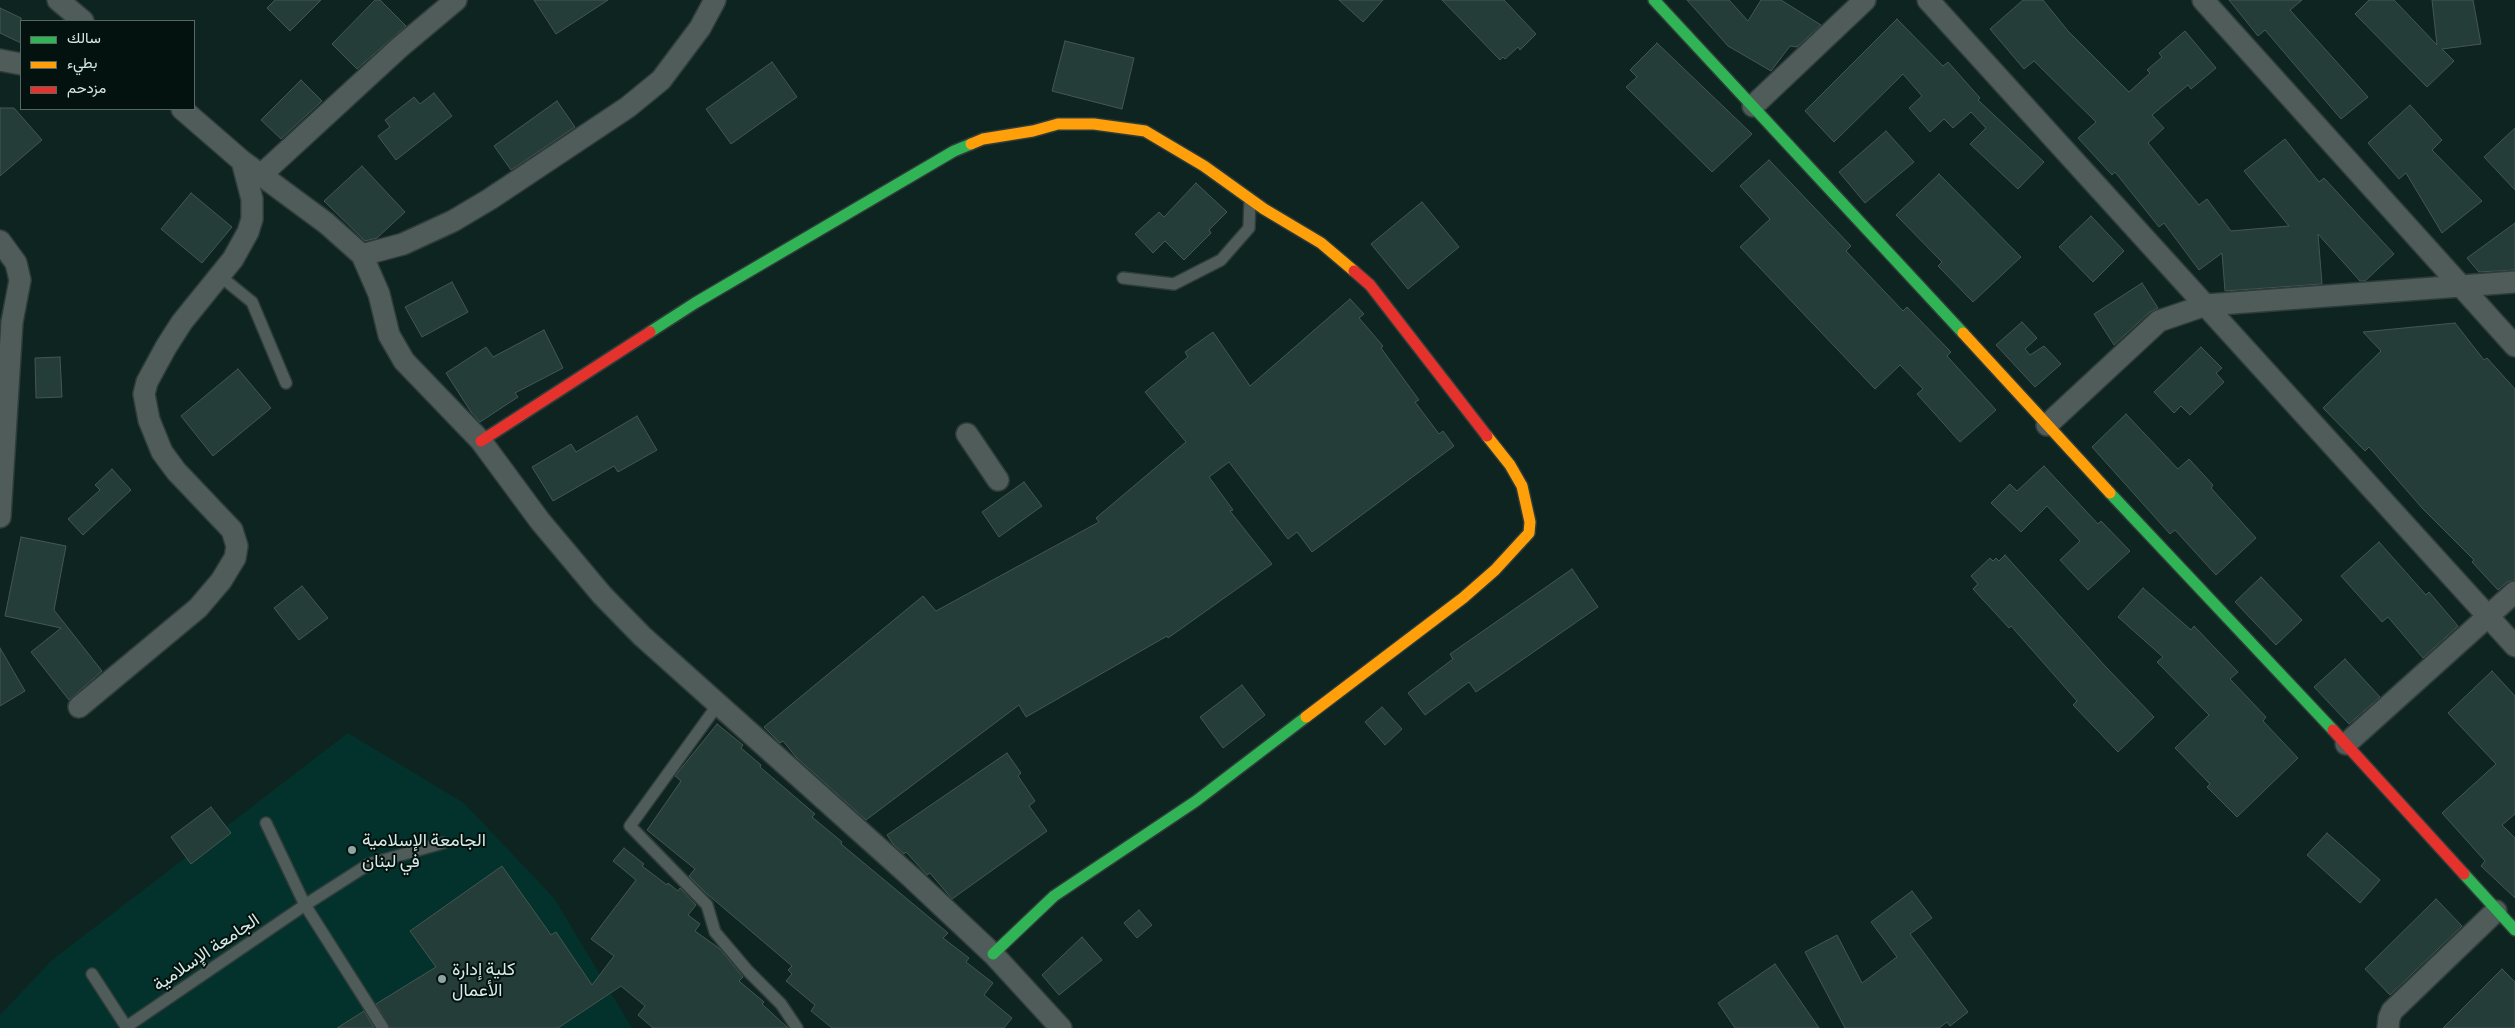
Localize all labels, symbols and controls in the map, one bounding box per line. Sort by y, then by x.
legend [20,20,195,110]
text: سالك [67,28,101,46]
text: بطيء [67,53,97,71]
text: مزدحم [67,78,106,96]
place label: الجامعة الإسلامية في لبنان [362,829,486,872]
marker: الجامعة الإسلامية في لبنان [346,844,358,856]
street label: الجامعة الإسلامية [149,908,263,996]
place label: كلية إدارة الأعمال [452,958,515,1001]
marker: كلية إدارة الأعمال [436,973,448,985]

